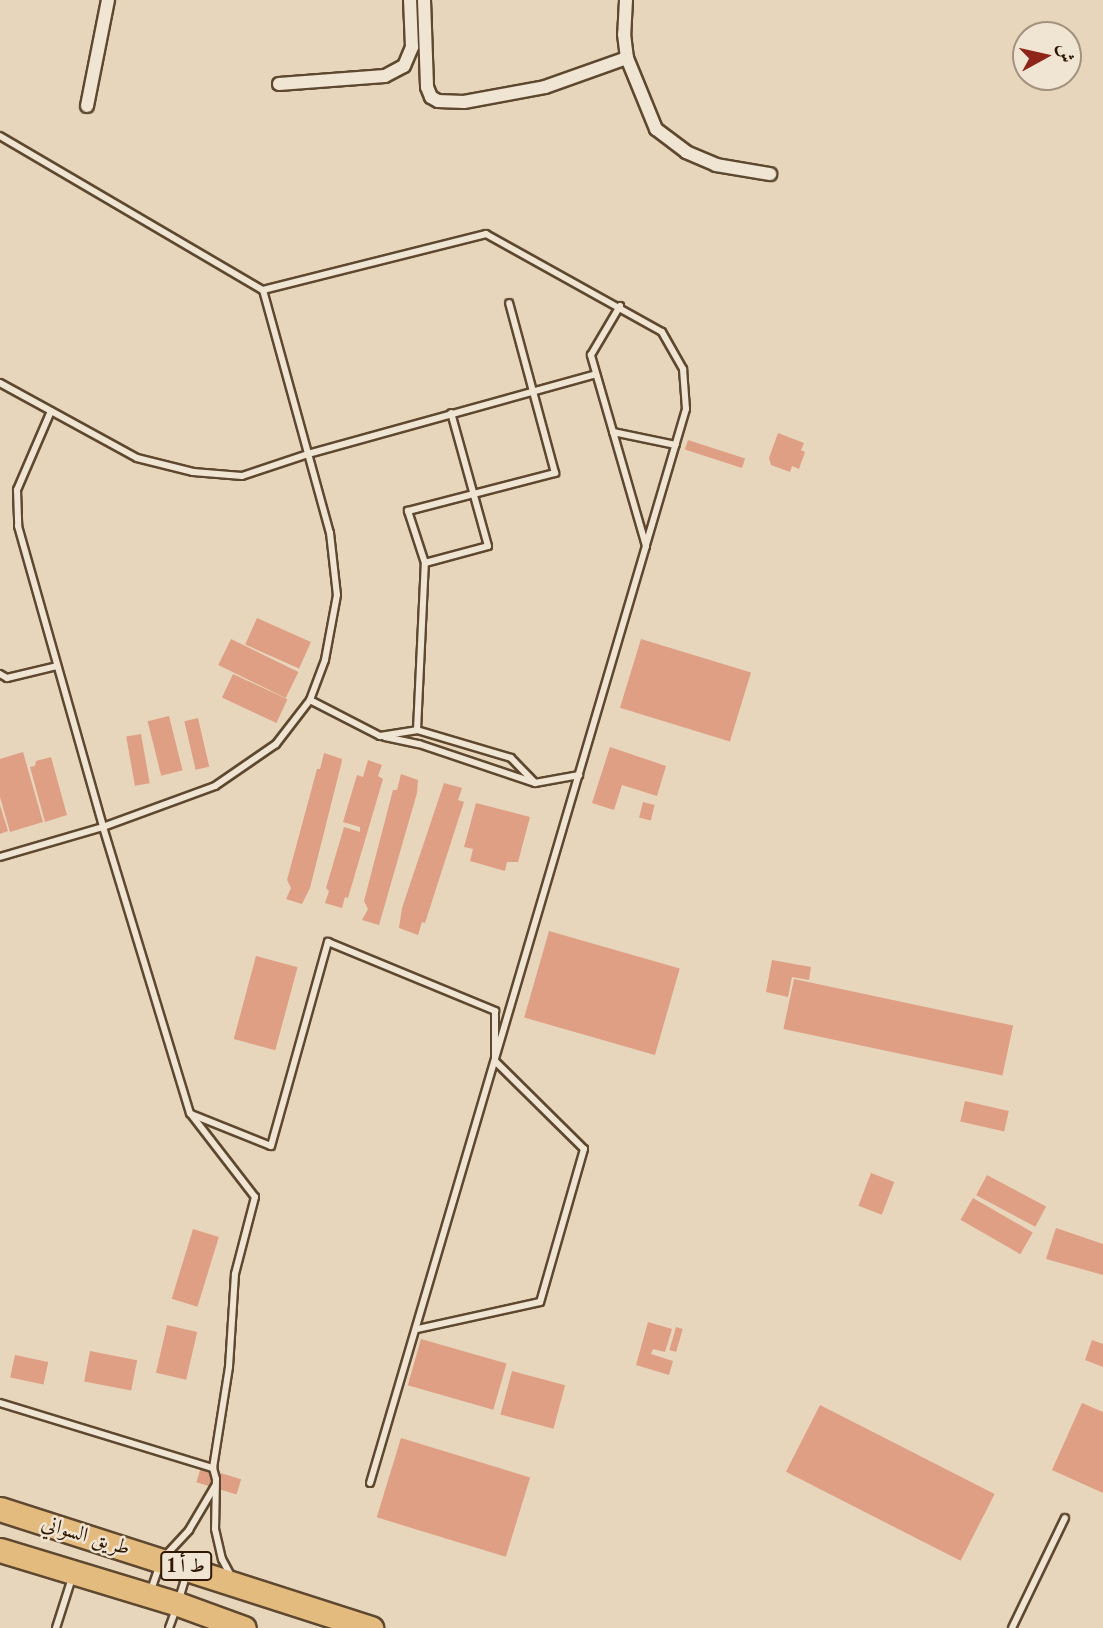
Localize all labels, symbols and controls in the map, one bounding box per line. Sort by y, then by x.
north arrow [1012,21,1082,91]
text: ش [1054,42,1079,64]
street label: طريق السواني [39,1510,133,1560]
road number: ط أ 1 [160,1550,212,1582]

